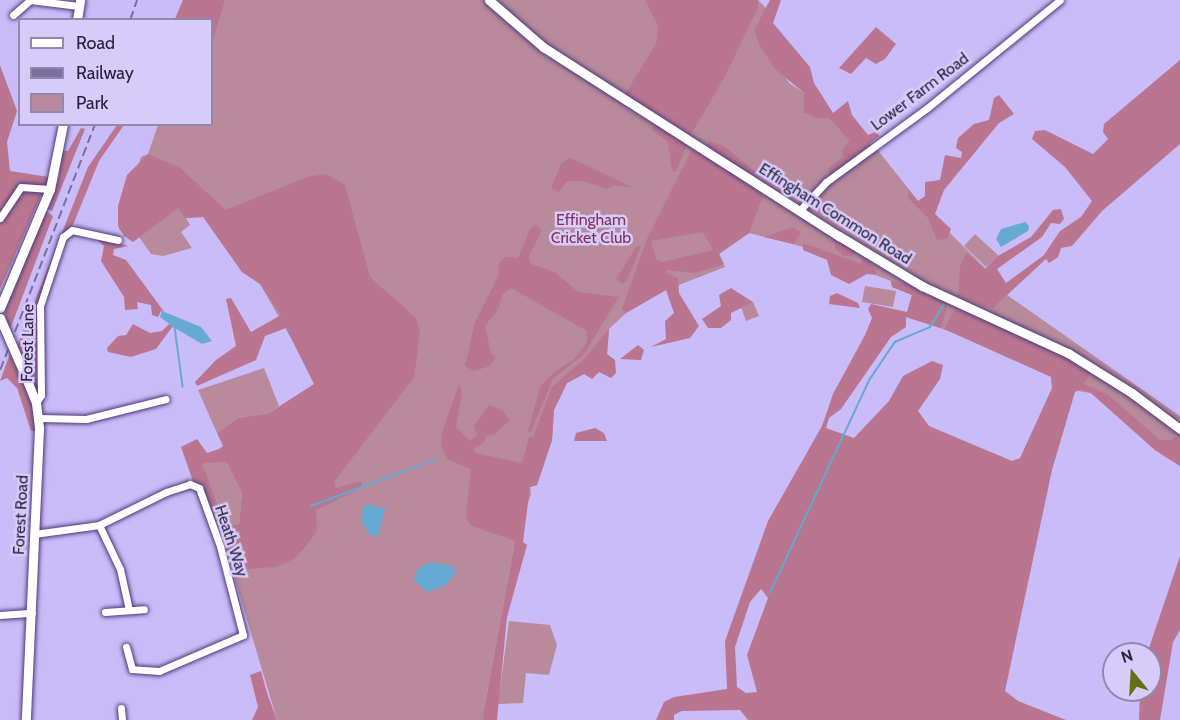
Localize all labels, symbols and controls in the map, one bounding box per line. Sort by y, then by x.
legend [18,18,213,126]
text: Road [76,32,115,54]
street label: Lower Farm Road [867,49,973,135]
text: Railway [76,62,134,84]
text: Park [76,92,108,114]
street label: Effingham Common Road [755,159,915,269]
park label: Effingham Cricket Club [551,210,631,248]
street label: Forest Lane [18,304,38,382]
street label: Forest Road [9,475,33,555]
street label: Heath Way [210,503,252,579]
north arrow [1102,642,1162,702]
text: N [1119,646,1135,667]

